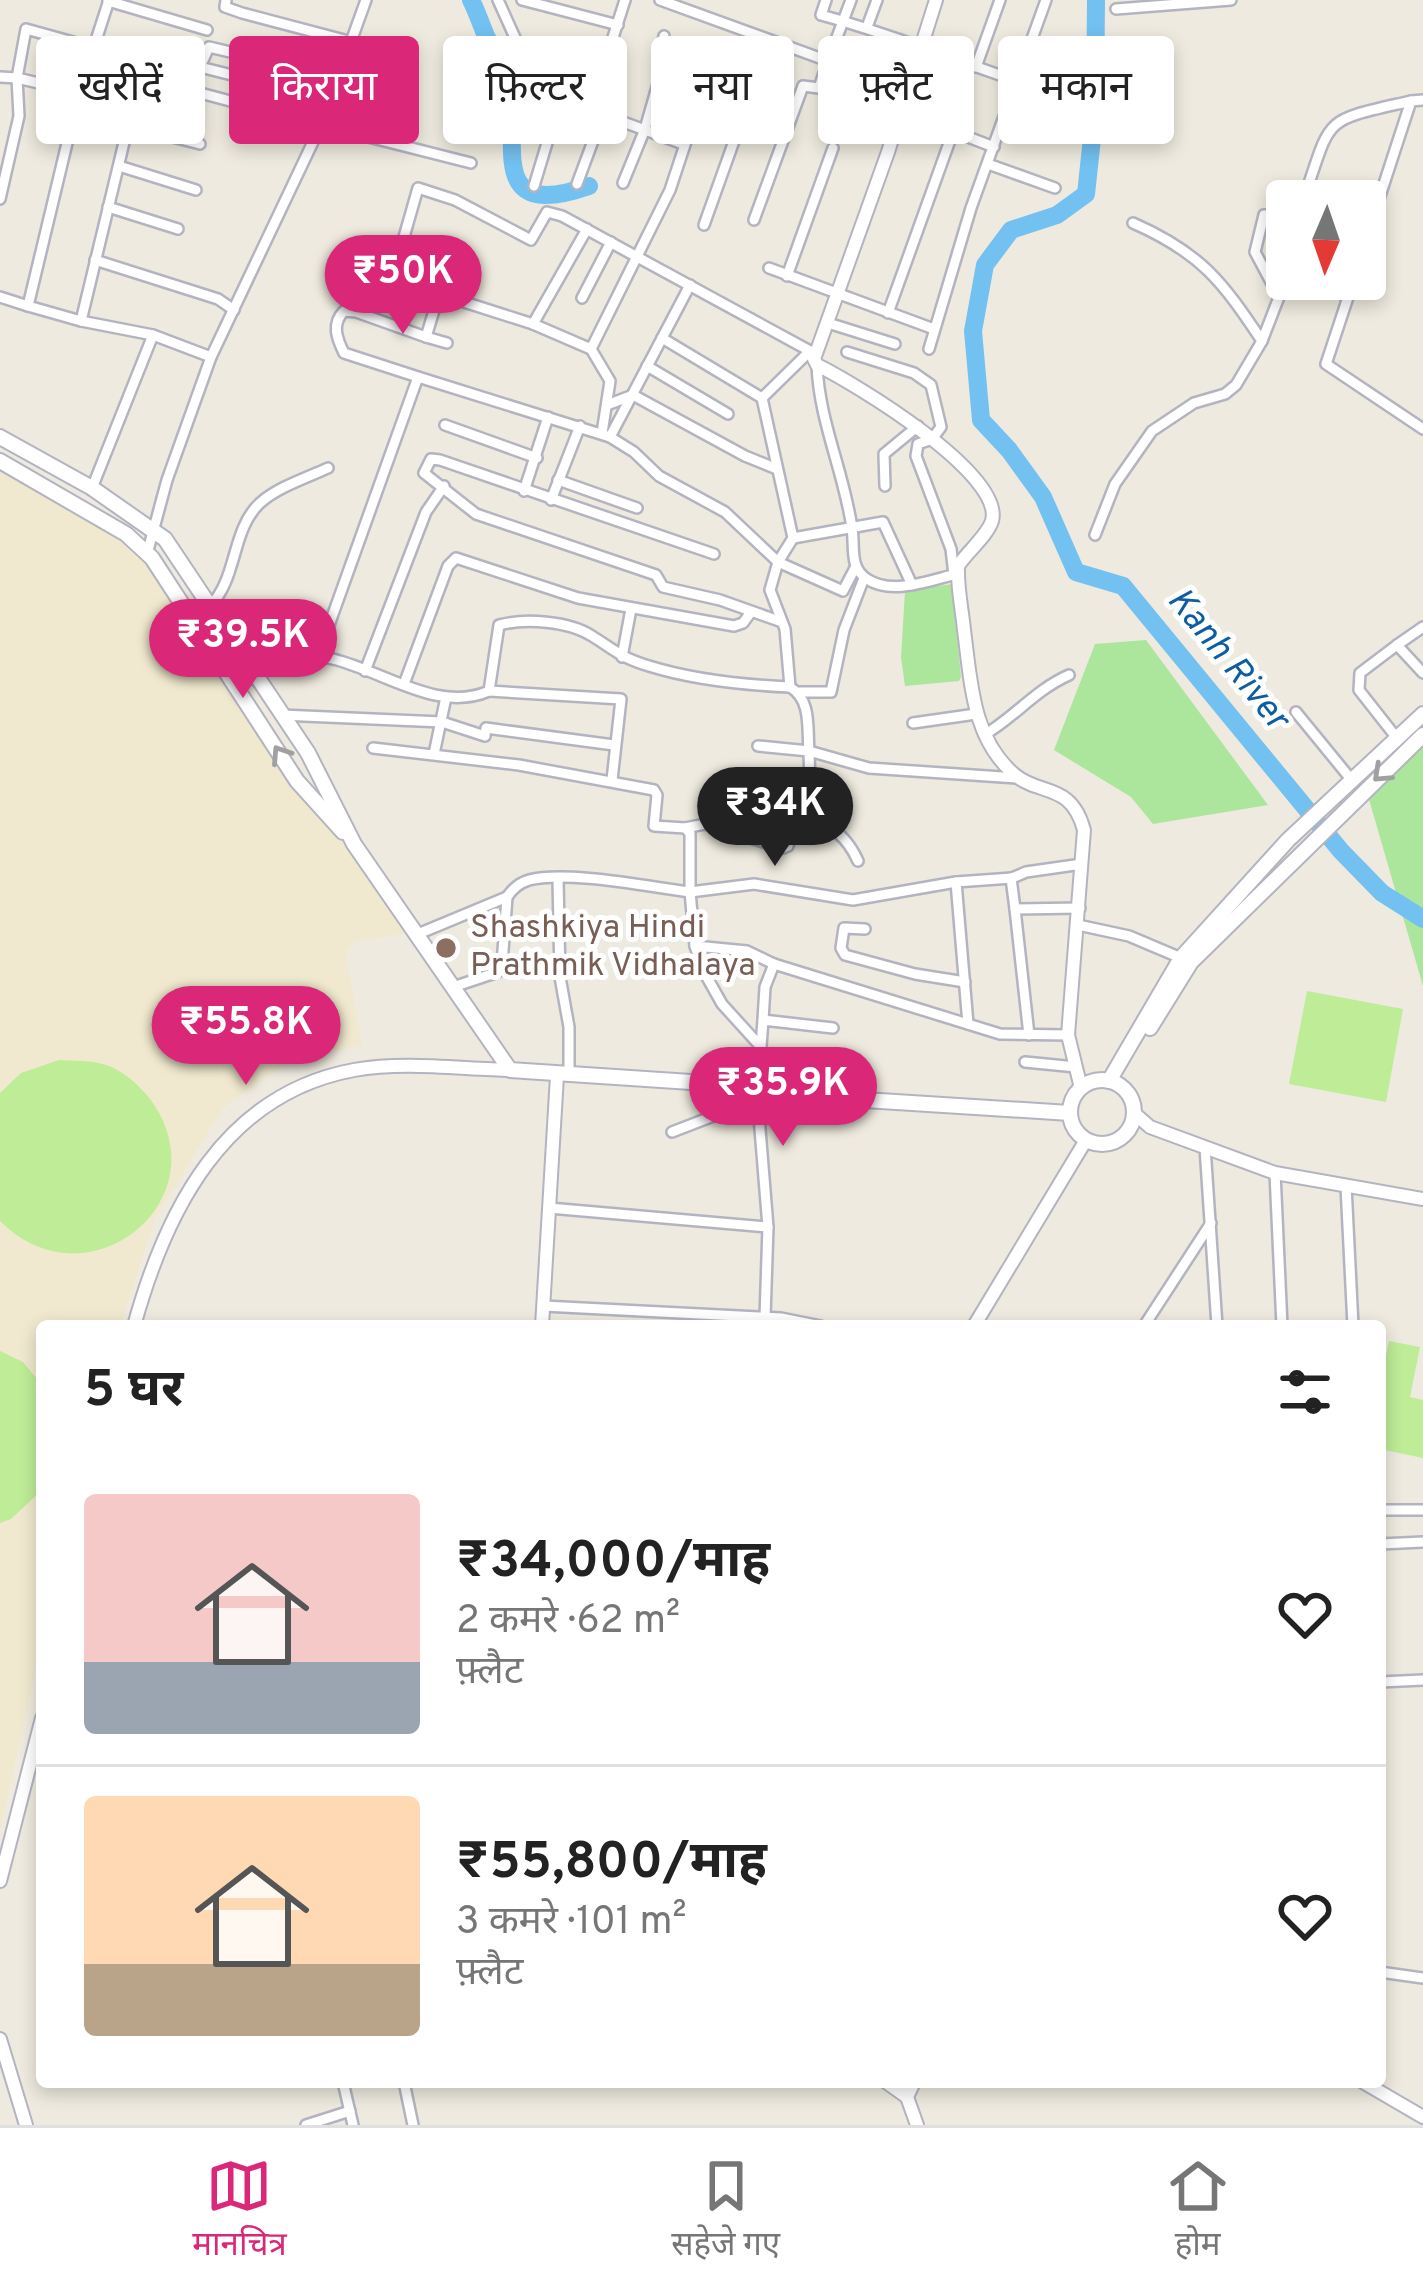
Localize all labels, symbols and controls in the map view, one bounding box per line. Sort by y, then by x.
chip: खरीदें [36,36,205,144]
chip: किराया [229,36,419,144]
chip: फ़िल्टर [443,36,627,144]
chip: नया [651,36,794,144]
chip: फ़्लैट [818,36,974,144]
chip: मकान [998,36,1174,144]
north arrow [1266,180,1386,300]
map controls [1266,180,1386,300]
pin: ₹50K [332,235,474,337]
text: ₹50K [352,249,454,298]
water label: Kanh River [1156,580,1300,743]
pin: ₹39.5K [145,599,341,701]
text: ₹39.5K [176,613,310,662]
one-way arrow [272,745,294,767]
one-way arrow [1374,760,1395,782]
pin: ₹34K [704,767,846,869]
text: ₹34K [724,781,826,830]
place label: Shashkiya Hindi Prathmik Vidhalaya [470,908,756,988]
marker: Shashkiya Hindi Prathmik Vidhalaya [433,935,459,961]
pin: ₹55.8K [148,986,344,1088]
text: ₹55.8K [179,1000,313,1049]
pin: ₹35.9K [685,1047,881,1149]
text: ₹35.9K [716,1061,850,1110]
icon: filters [1272,1359,1338,1425]
text: 5 घर [84,1360,183,1425]
text: ₹34,000/माह [456,1531,770,1596]
icon: home [180,1542,324,1686]
icon: heart [1272,1581,1338,1647]
text: 2 कमरे · 62 m² [456,1598,680,1647]
text: फ़्लैट [456,1649,523,1698]
text: ₹55,800/माह [456,1832,767,1897]
icon: home [180,1844,324,1988]
icon: heart [1272,1883,1338,1949]
text: 3 कमरे · 101 m² [456,1899,687,1948]
text: फ़्लैट [456,1950,523,1999]
tab: मानचित्र [192,2153,287,2268]
tab: सहेजे गए [671,2153,780,2268]
tab: होम [1165,2153,1231,2268]

